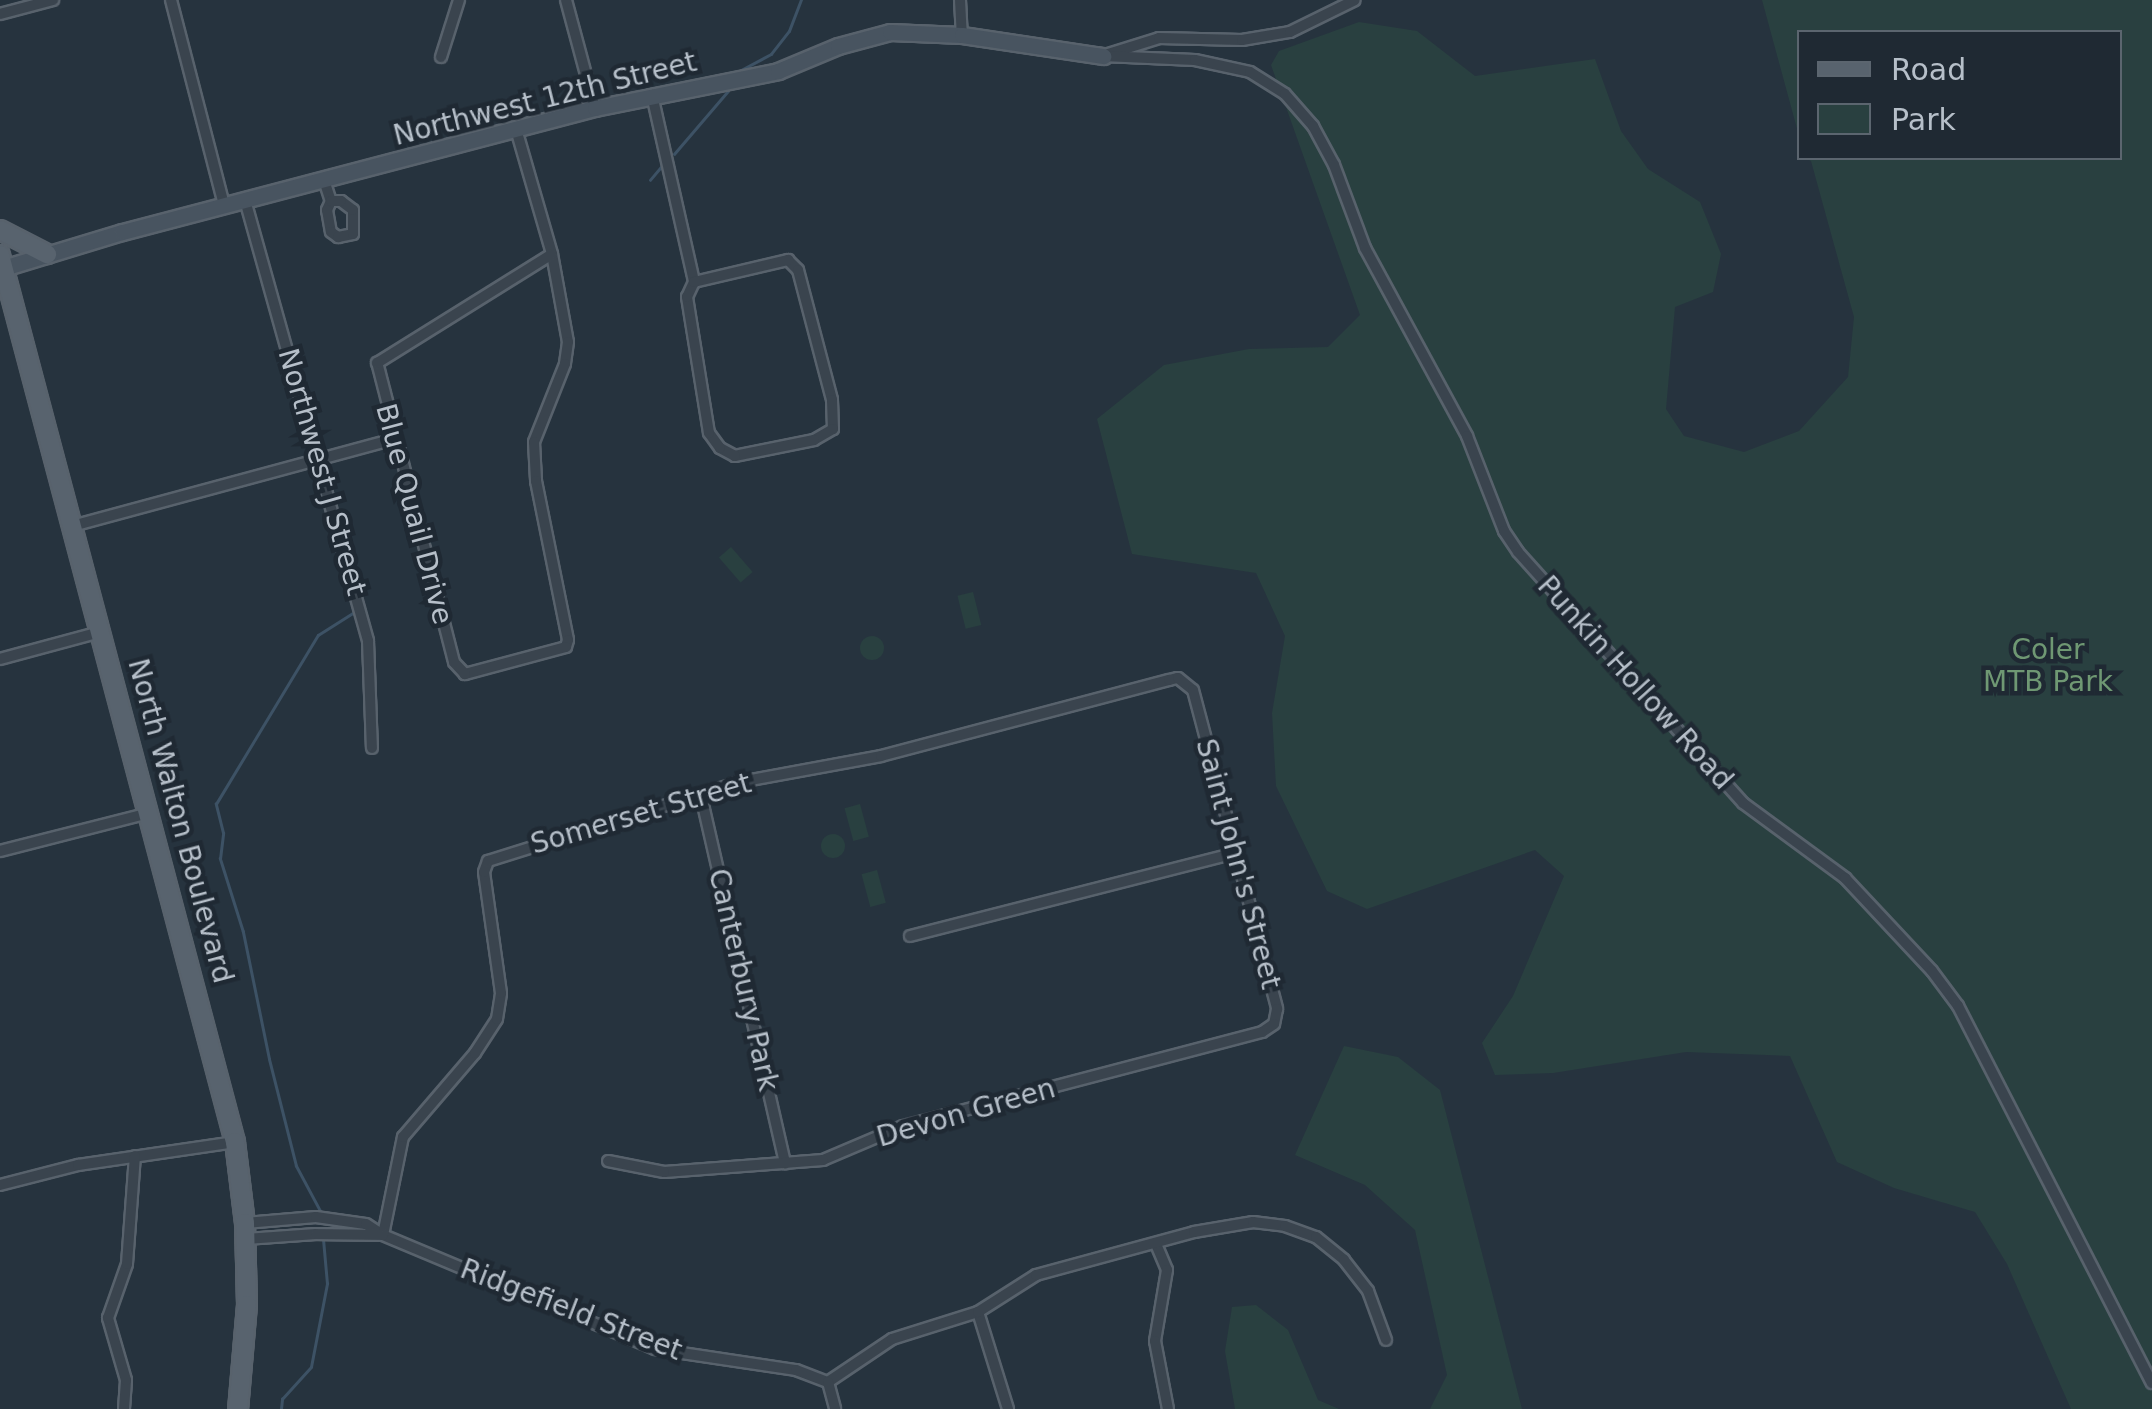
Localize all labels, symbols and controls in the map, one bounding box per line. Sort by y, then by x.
legend [1797,30,2122,160]
street label: Northwest 12th Street [390,45,700,153]
text: Road [1891,52,1966,87]
text: Park [1891,102,1956,137]
street label: Northwest J Street [271,345,373,599]
street label: Blue Quail Drive [368,400,460,628]
street label: Punkin Hollow Road [1530,569,1740,797]
park label: Coler MTB Park [1983,633,2113,699]
street label: North Walton Boulevard [120,655,240,987]
street label: Saint John's Street [1188,735,1288,993]
street label: Somerset Street [527,766,755,862]
street label: Canterbury Park [701,866,785,1094]
street label: Devon Green [873,1072,1059,1154]
street label: Ridgefield Street [456,1252,686,1368]

